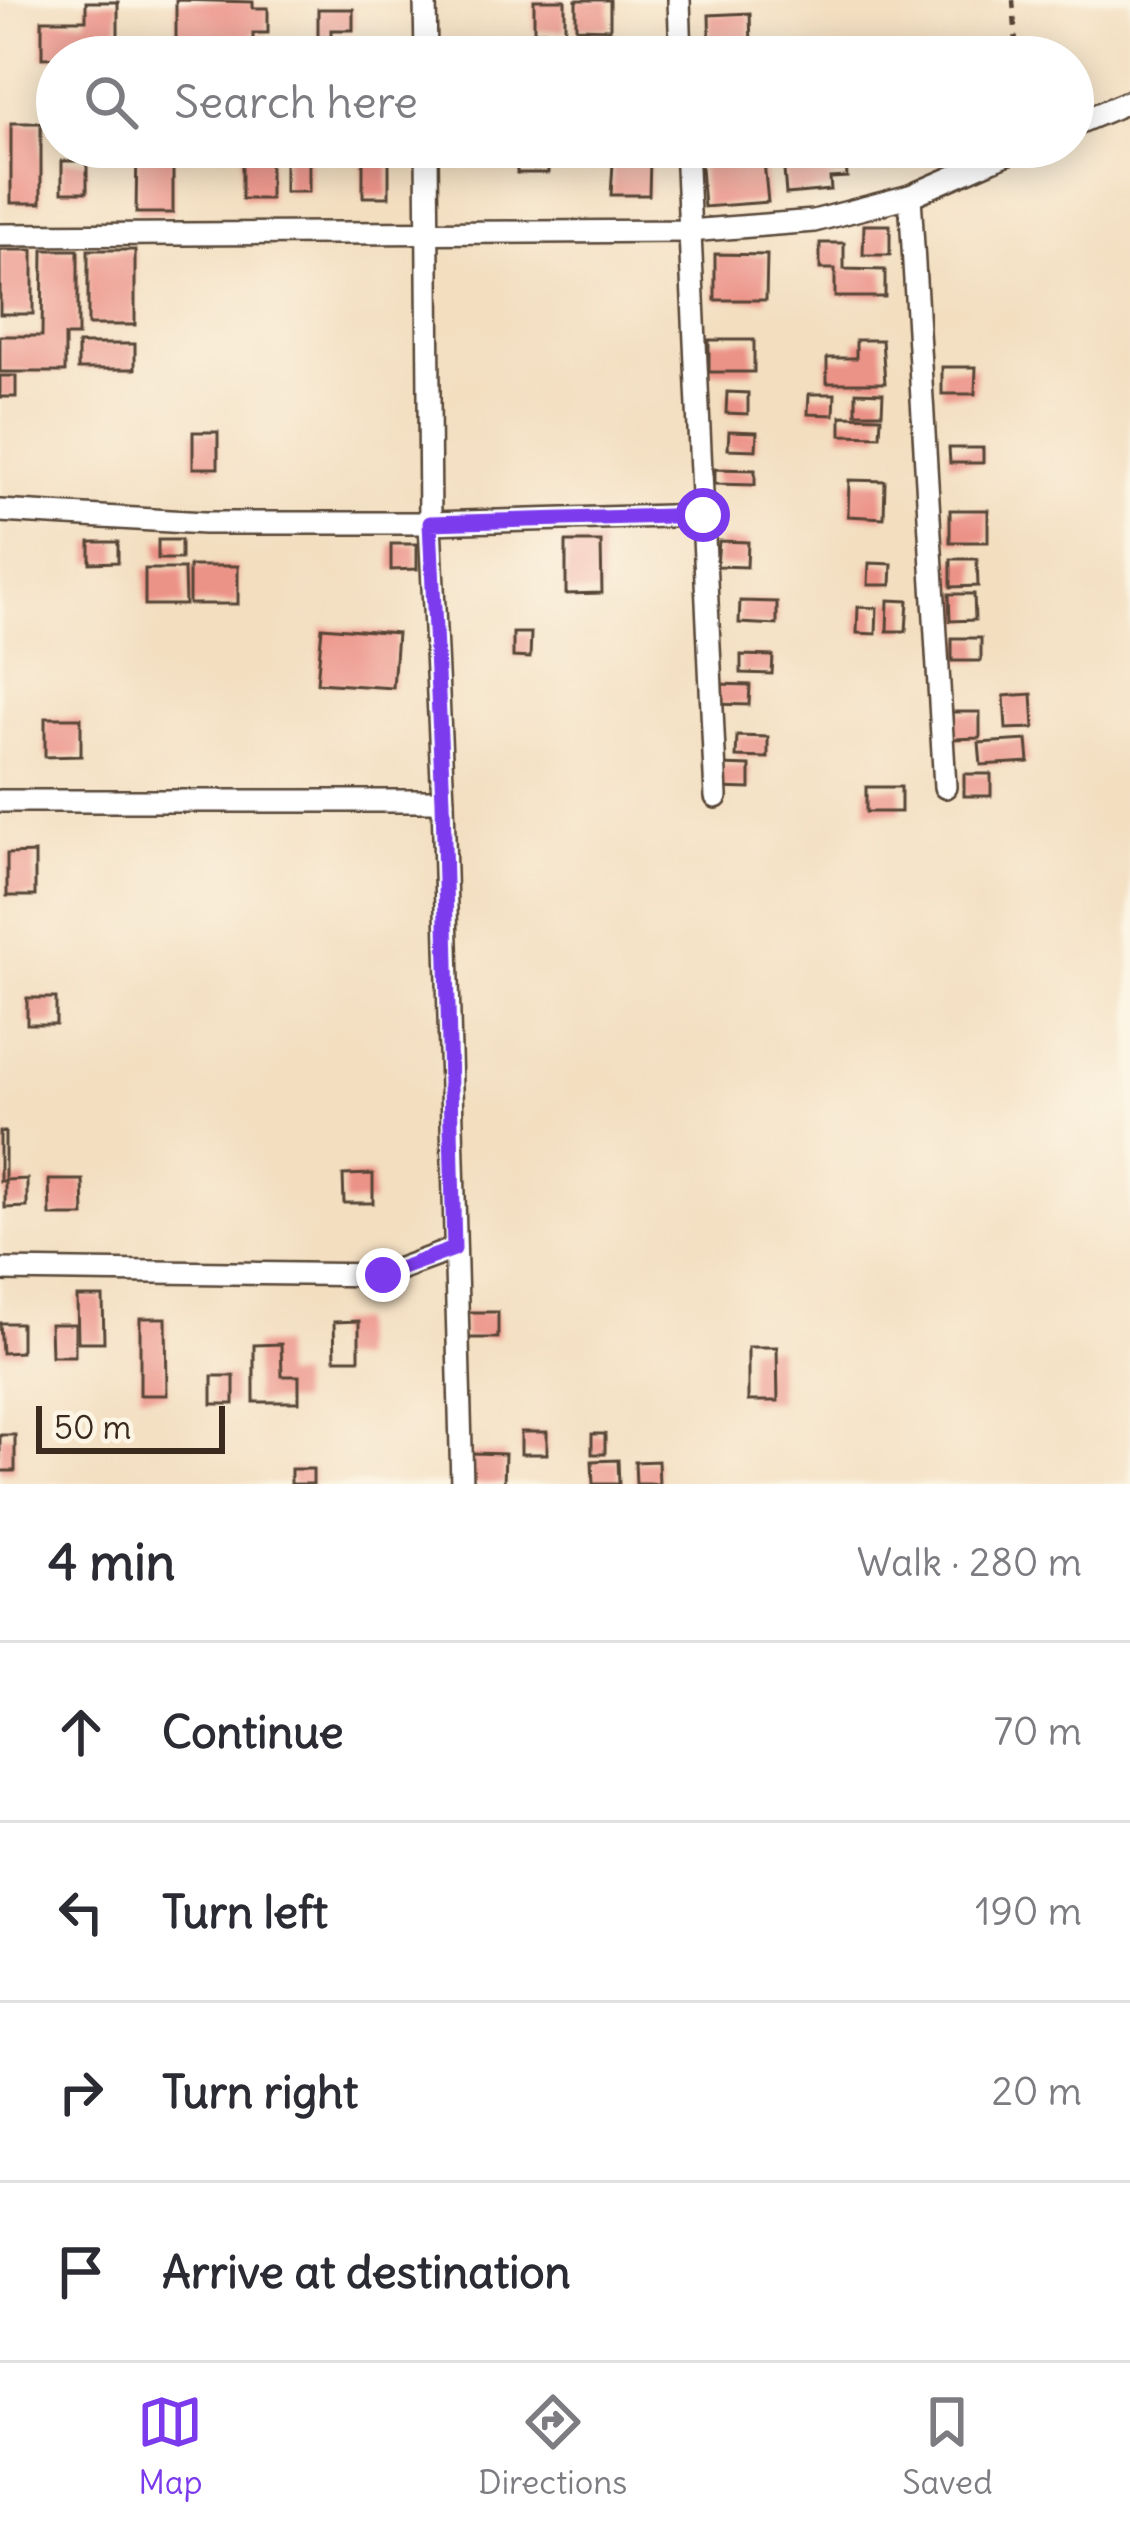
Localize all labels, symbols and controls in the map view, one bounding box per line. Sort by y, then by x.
search box [36,36,1094,168]
icon: search [78,69,144,135]
text: Search here [174,74,418,130]
route start [676,488,730,542]
route end [356,1248,410,1302]
scale bar [36,1400,225,1453]
text: 50 m [54,1406,131,1448]
text: 4 min [48,1530,175,1594]
text: Walk · 280 m [857,1538,1082,1587]
icon: ahead [48,1699,114,1765]
text: Continue [162,1704,344,1760]
text: 70 m [994,1707,1082,1756]
icon: left [48,1879,114,1945]
text: Turn left [162,1884,328,1940]
text: 190 m [975,1887,1082,1936]
icon: right [48,2059,114,2125]
text: Turn right [162,2064,358,2120]
text: 20 m [991,2067,1082,2116]
icon: arrive [48,2239,114,2305]
text: Arrive at destination [162,2244,571,2300]
tab: Map [137,2389,203,2503]
tab: Directions [478,2389,627,2503]
tab: Saved [902,2389,993,2503]

